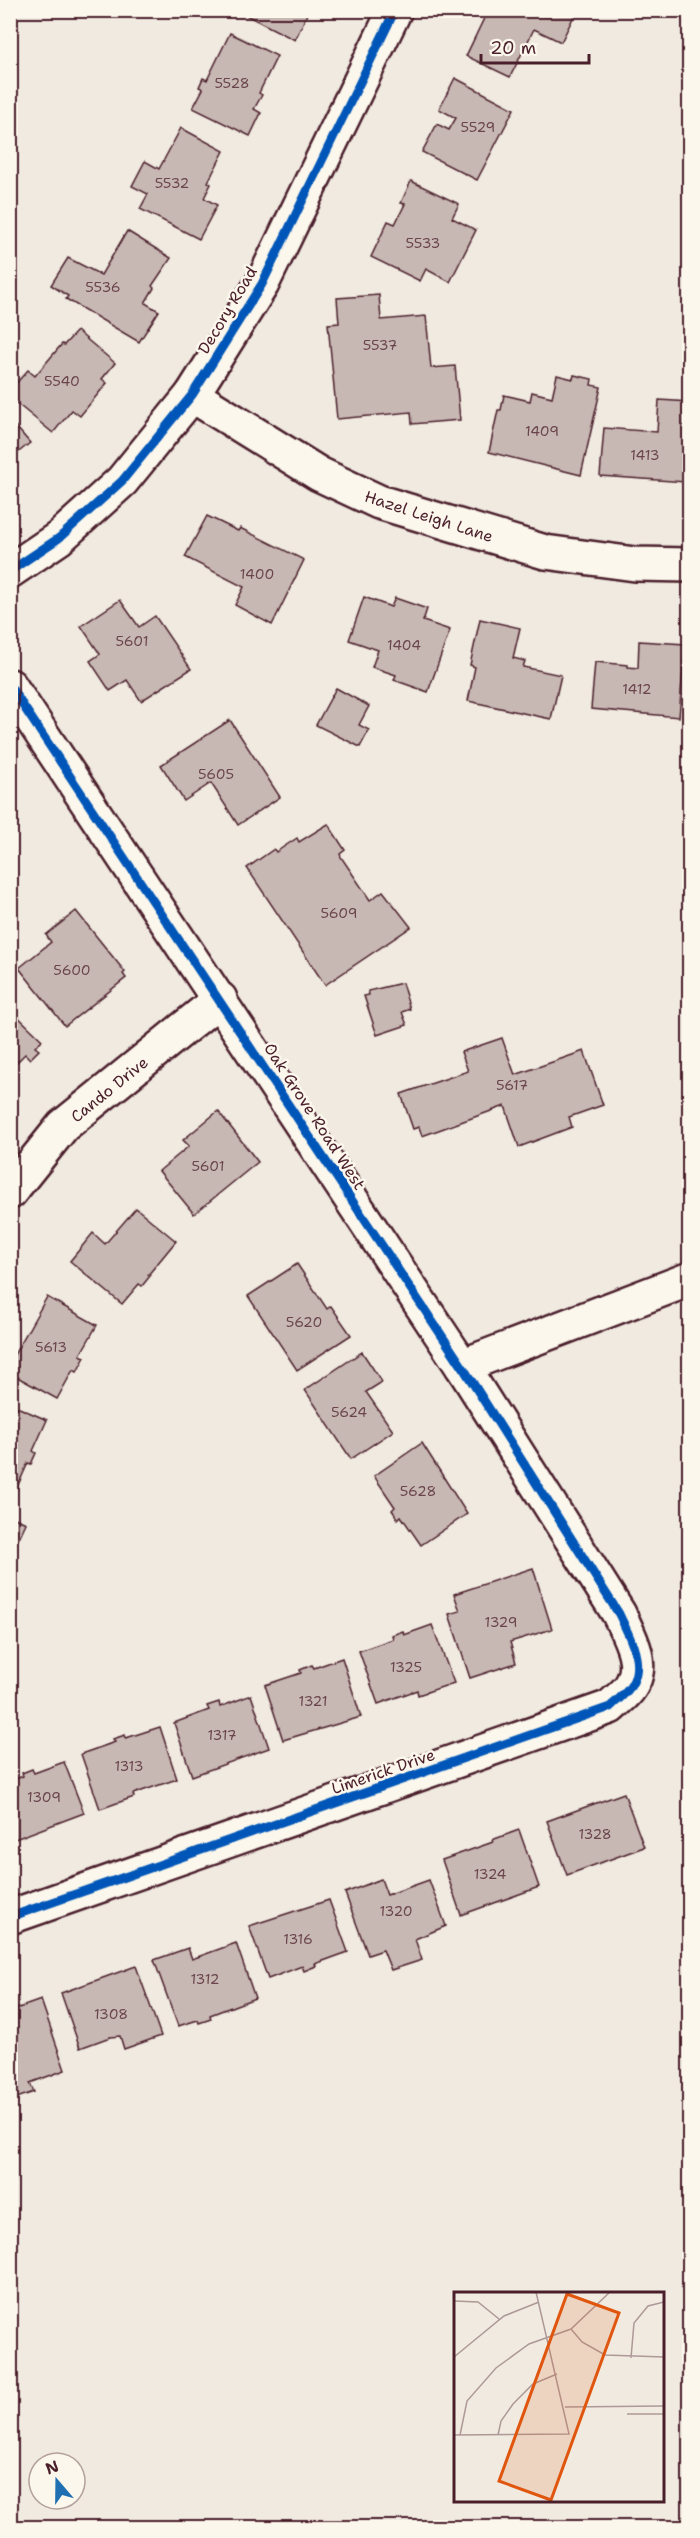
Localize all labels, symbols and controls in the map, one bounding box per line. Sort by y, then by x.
scale bar [481,27,589,65]
text: 20 m [490,36,536,60]
house number: 5528 [214,74,250,92]
house number: 5529 [461,118,495,136]
house number: 5532 [155,174,189,192]
house number: 5533 [406,234,440,252]
street label: Decory Road [193,263,262,358]
house number: 5536 [85,278,121,296]
house number: 5537 [363,336,397,354]
house number: 5540 [44,372,80,390]
house number: 1409 [525,422,559,440]
house number: 1413 [630,446,660,464]
street label: Hazel Leigh Lane [362,486,496,547]
house number: 1400 [240,565,274,583]
house number: 5601 [115,632,149,650]
house number: 1404 [387,636,421,654]
house number: 1412 [622,680,652,698]
house number: 5605 [198,765,234,783]
house number: 5609 [320,904,358,922]
house number: 5600 [53,961,91,979]
street label: Oak Grove Road West [259,1039,370,1194]
street label: Cando Drive [66,1052,152,1127]
house number: 5617 [496,1076,528,1094]
house number: 5601 [191,1157,225,1175]
house number: 5620 [286,1313,322,1331]
house number: 5613 [35,1338,67,1356]
house number: 5624 [331,1403,367,1421]
house number: 5628 [400,1482,436,1500]
house number: 1329 [485,1613,517,1631]
house number: 1325 [390,1658,422,1676]
house number: 1321 [299,1692,328,1710]
house number: 1317 [207,1726,237,1744]
street label: Limerick Drive [329,1744,438,1799]
house number: 1313 [114,1757,144,1775]
house number: 1309 [27,1788,61,1806]
house number: 1328 [578,1825,612,1843]
house number: 1324 [474,1865,507,1883]
house number: 1320 [379,1902,413,1920]
house number: 1316 [283,1930,313,1948]
house number: 1312 [190,1970,220,1988]
house number: 1308 [94,2005,128,2023]
inset map [454,2292,664,2502]
north arrow [27,2451,87,2511]
text: N [42,2455,62,2479]

